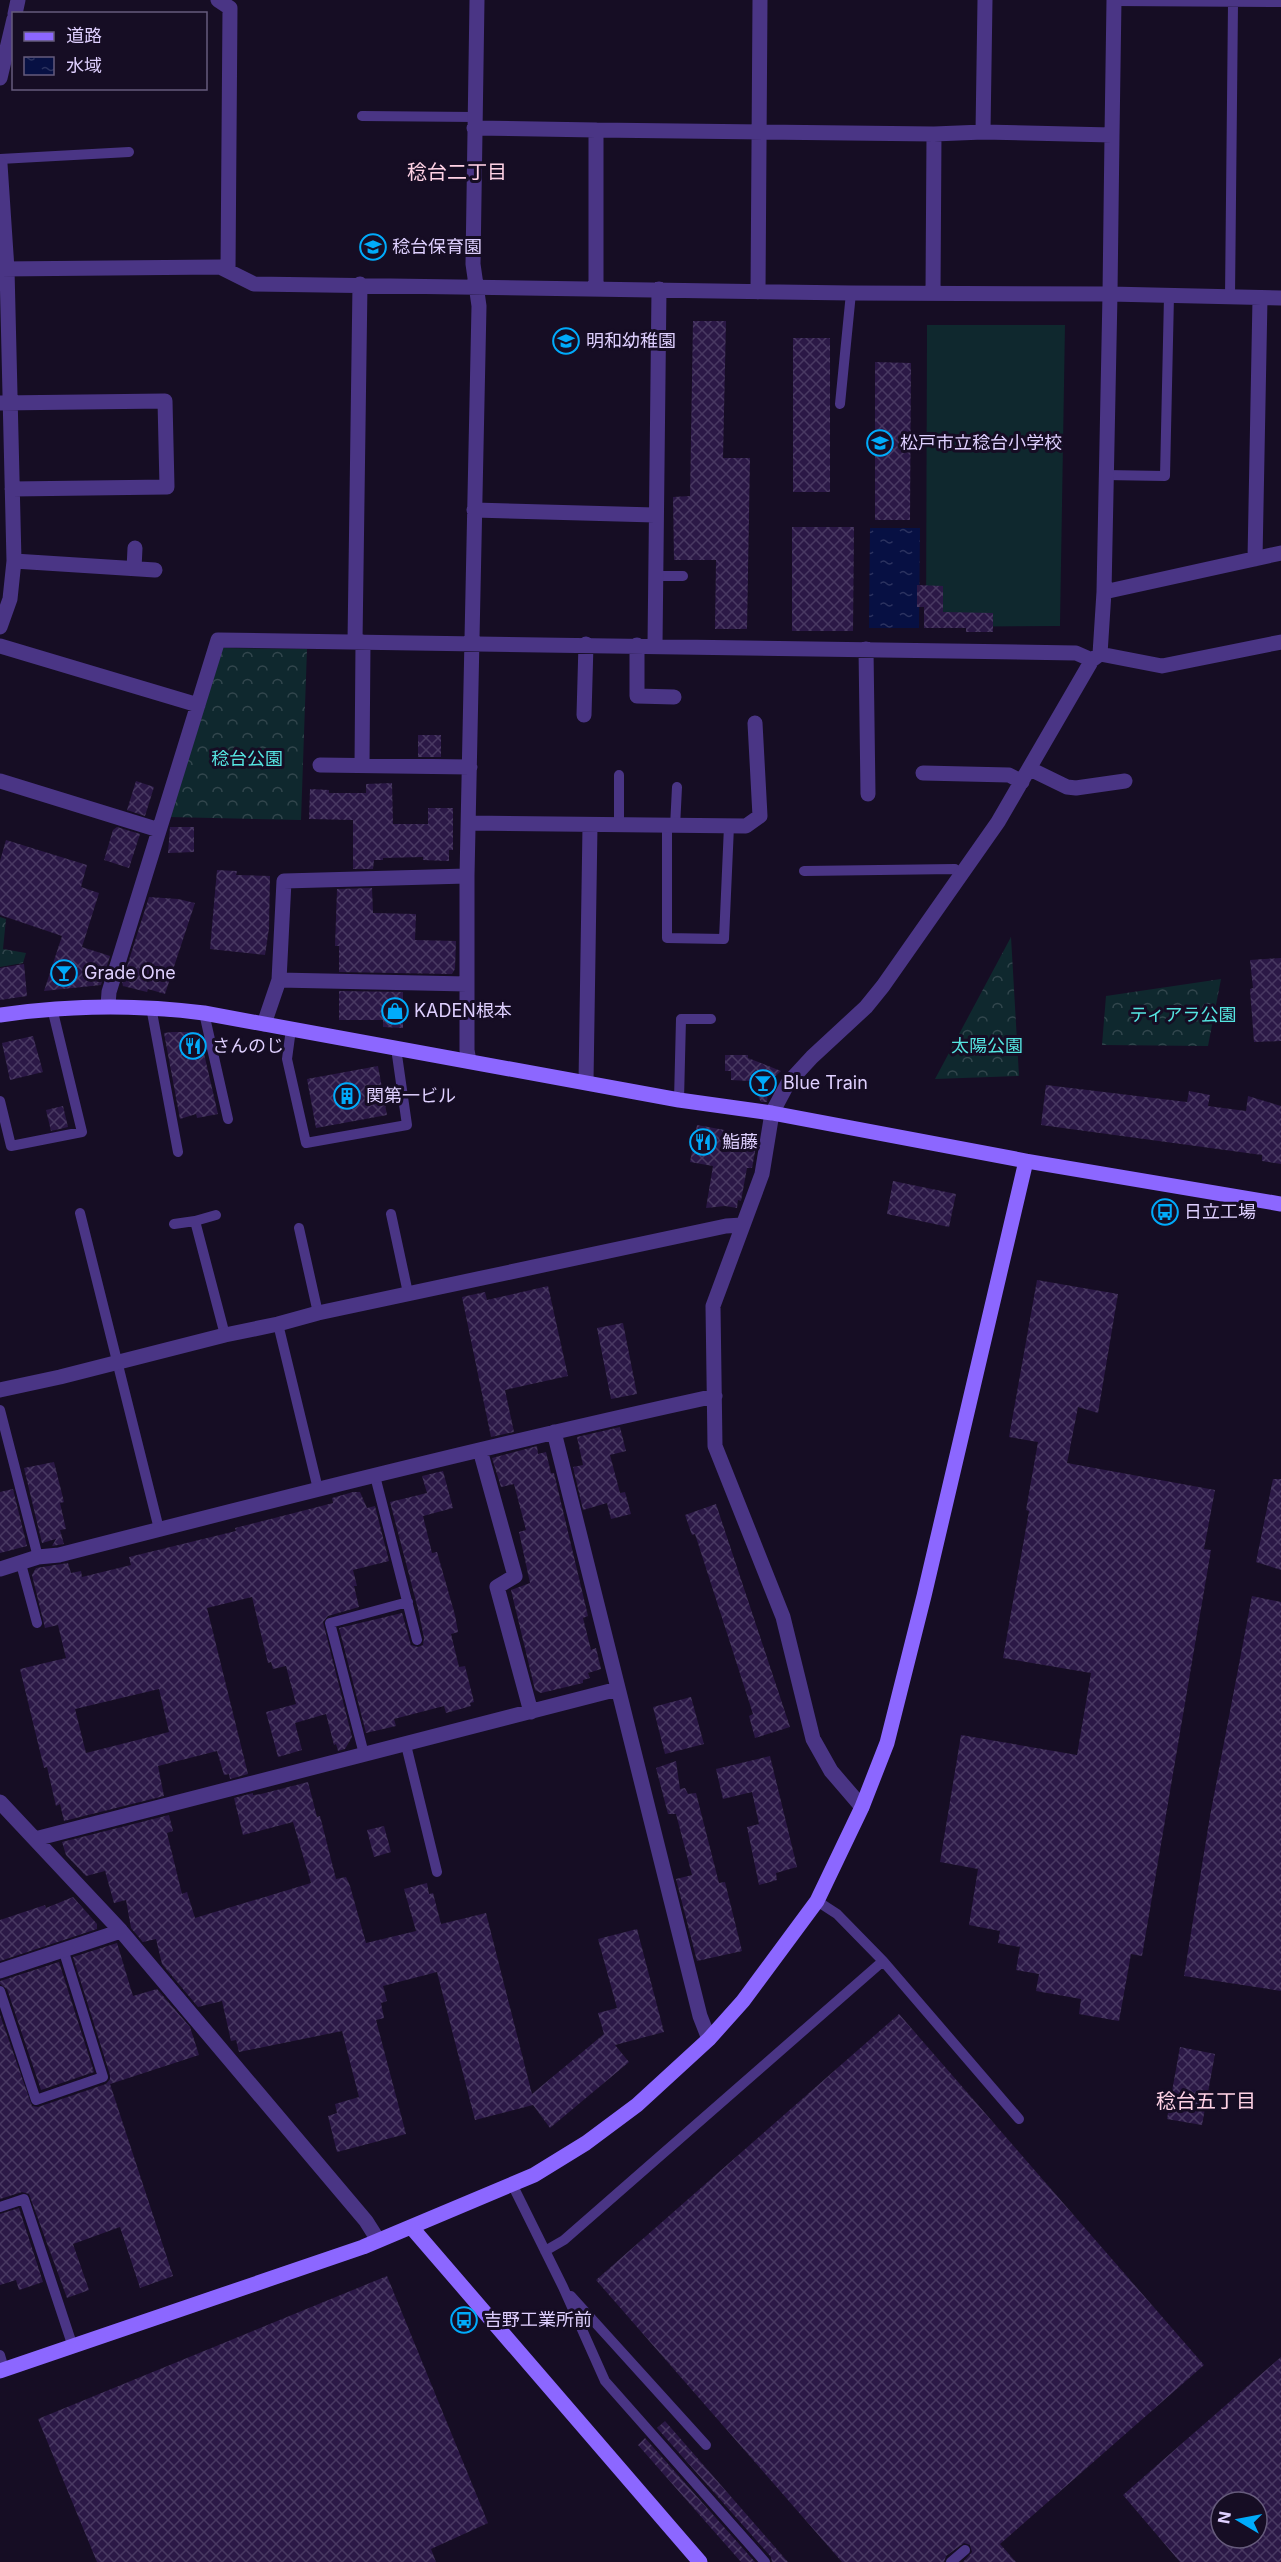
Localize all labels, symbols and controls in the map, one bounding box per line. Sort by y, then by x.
legend [12,12,207,90]
text: 道路 [66,25,102,46]
text: 水域 [66,55,102,76]
district label: 稔台二丁目 [407,160,507,184]
school or university icon: 稔台保育園 [358,232,388,262]
place label: 稔台保育園 [392,236,482,257]
school or university icon: 明和幼稚園 [551,326,581,356]
place label: 明和幼稚園 [586,330,676,351]
school or university icon: 松戸市立稔台小学校 [865,428,895,458]
place label: 松戸市立稔台小学校 [900,432,1062,453]
park label: 稔台公園 [211,748,283,769]
bar icon: Grade One [49,958,79,988]
place label: Grade One [84,962,176,983]
shop icon: KADEN根本 [380,996,410,1026]
place label: KADEN根本 [414,1000,512,1021]
park label: ティアラ公園 [1130,1004,1236,1025]
restaurant icon: さんのじ [178,1031,208,1061]
place label: さんのじ [212,1035,284,1056]
park label: 太陽公園 [951,1035,1023,1056]
bar icon: Blue Train [748,1068,778,1098]
place label: Blue Train [783,1072,868,1093]
building icon: 関第一ビル [332,1081,362,1111]
place label: 関第一ビル [366,1085,456,1106]
restaurant icon: 鮨藤 [688,1127,718,1157]
place label: 鮨藤 [722,1131,758,1152]
bus stop icon: 日立工場 [1150,1197,1180,1227]
place label: 日立工場 [1184,1201,1256,1222]
district label: 稔台五丁目 [1156,2089,1256,2113]
bus stop icon: 吉野工業所前 [449,2305,479,2335]
place label: 吉野工業所前 [484,2309,592,2330]
north arrow [1209,2490,1269,2550]
text: N [1213,2510,1235,2525]

